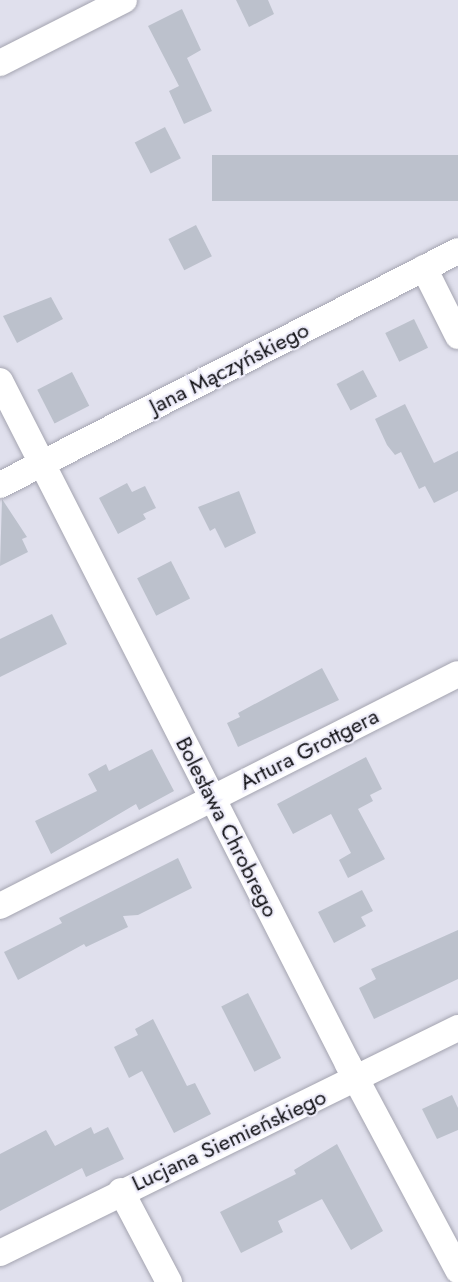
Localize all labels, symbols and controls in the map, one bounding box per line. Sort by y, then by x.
street label: Jana Mączyńskiego [145,316,313,420]
street label: Artura Grottgera [235,703,383,795]
street label: Bolesława Chrobrego [170,732,284,922]
street label: Lucjana Siemieńskiego [128,1083,330,1197]

